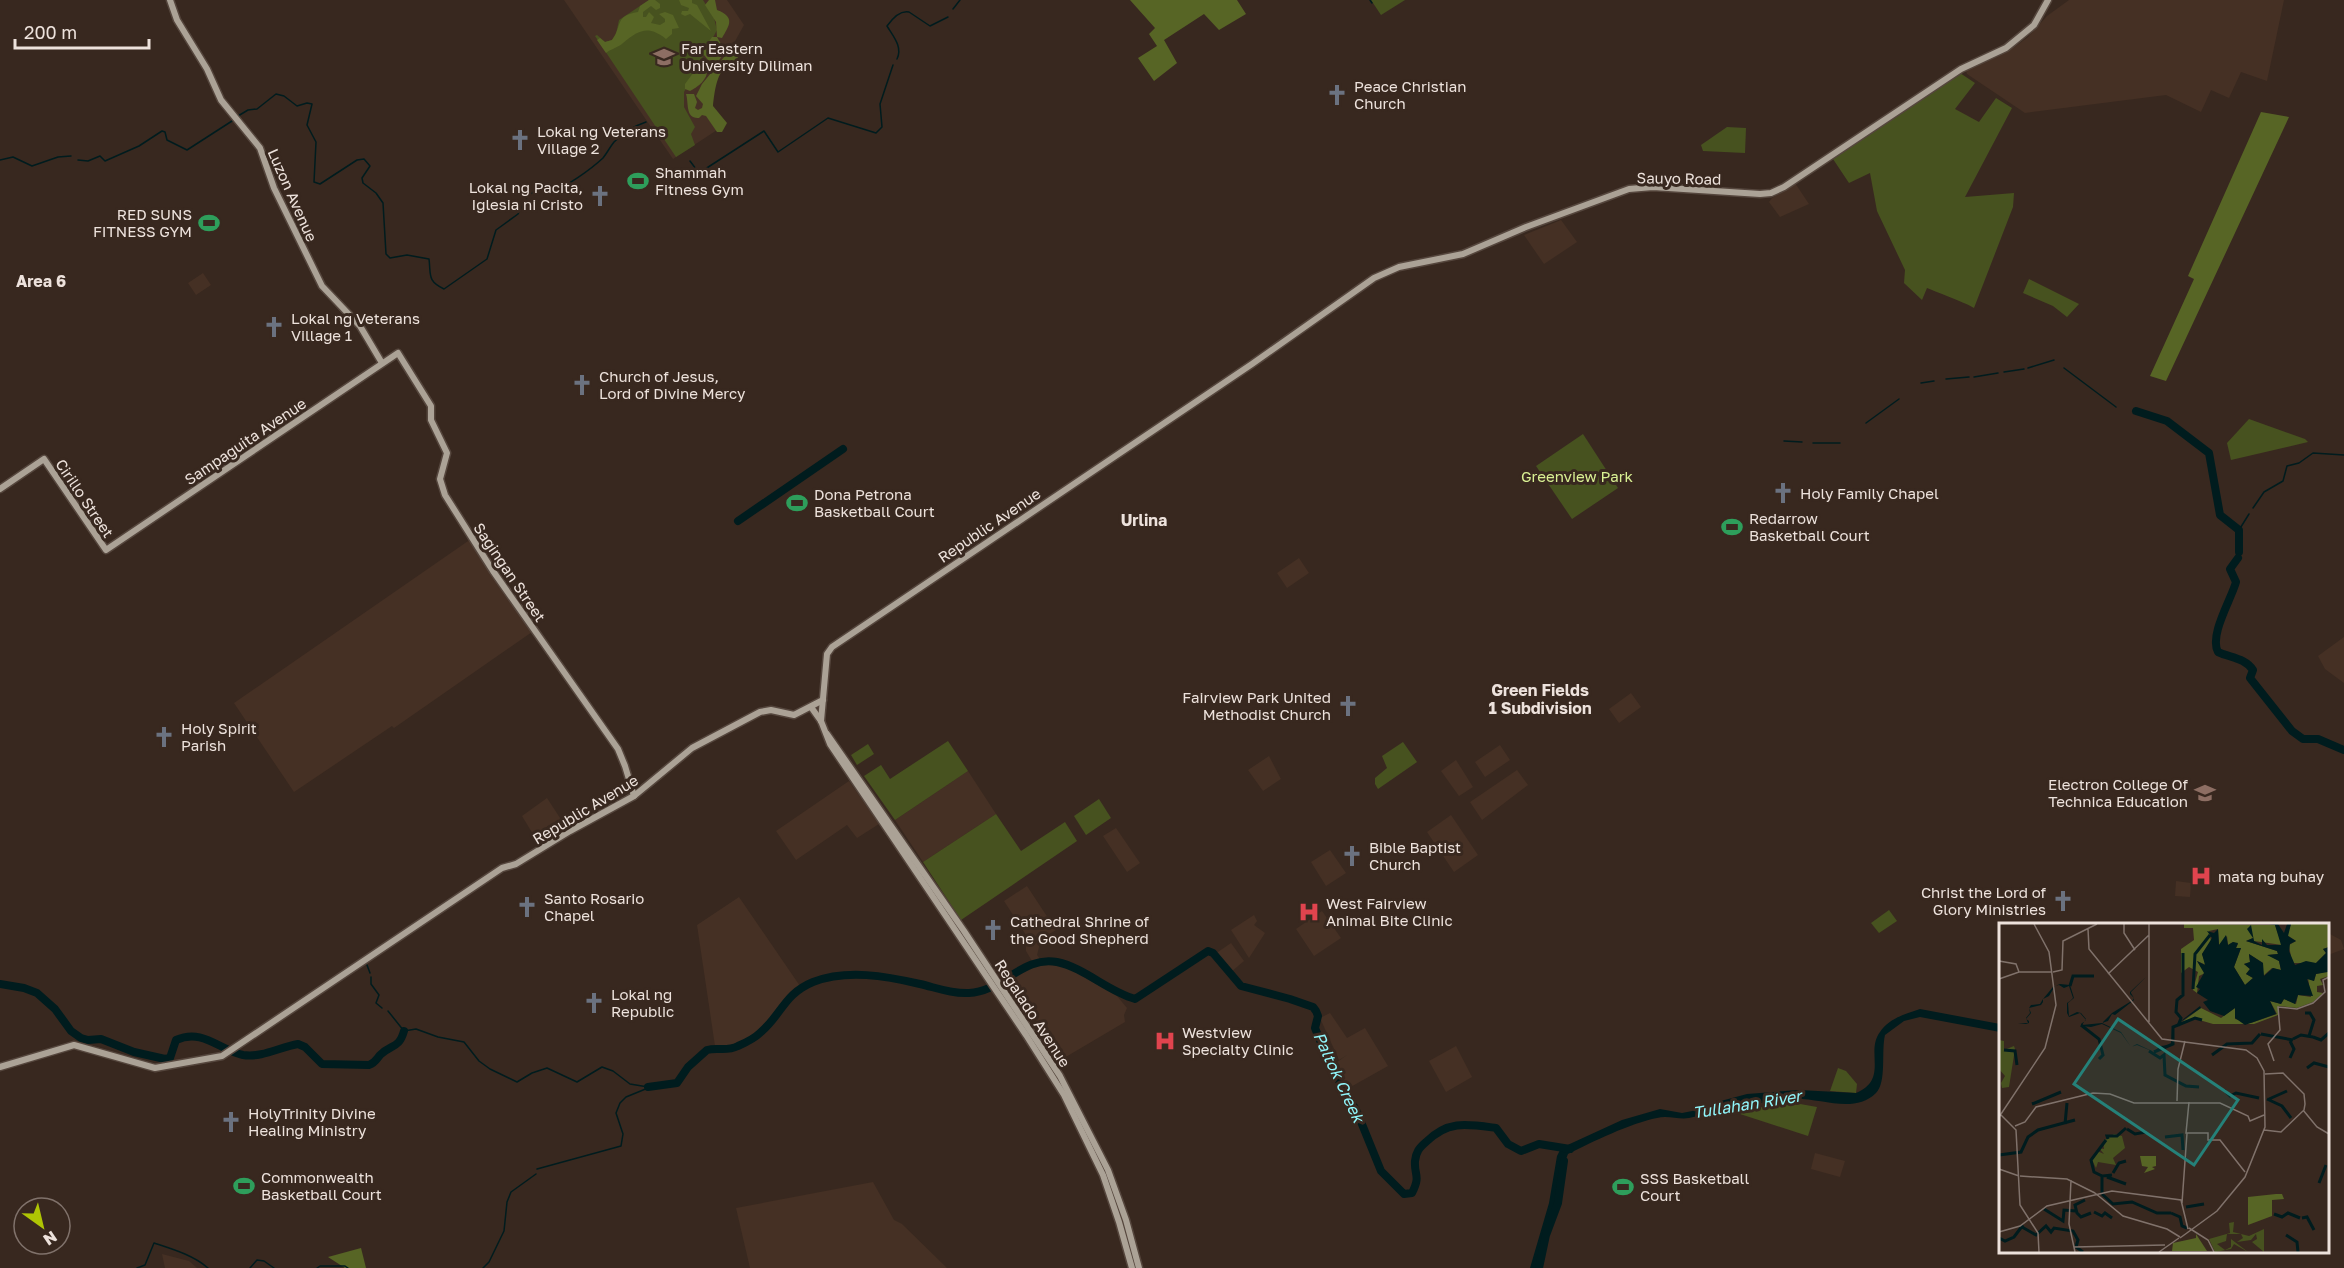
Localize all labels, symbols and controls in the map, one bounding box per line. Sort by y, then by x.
scale bar [15,12,148,50]
text: 200 m [24,21,77,43]
place label: Far Eastern University Diliman [681,39,813,74]
school or university icon: Far Eastern University Diliman [652,45,676,69]
place label: Peace Christian Church [1354,77,1466,112]
church icon: Peace Christian Church [1325,83,1349,107]
place label: Lokal ng Veterans Village 2 [537,122,666,157]
church icon: Lokal ng Veterans Village 2 [508,128,532,152]
street label: Luzon Avenue [264,146,322,245]
place label: Shammah Fitness Gym [655,163,744,198]
street label: Sauyo Road [1636,168,1722,188]
sports icon: Shammah Fitness Gym [626,169,650,193]
place label: Lokal ng Pacita, Iglesia ni Cristo [469,178,583,213]
church icon: Lokal ng Pacita, Iglesia ni Cristo [588,184,612,208]
place label: RED SUNS FITNESS GYM [93,205,192,240]
sports icon: RED SUNS FITNESS GYM [197,211,221,235]
district label: Area 6 [16,271,66,291]
place label: Lokal ng Veterans Village 1 [291,309,420,344]
church icon: Lokal ng Veterans Village 1 [262,315,286,339]
place label: Church of Jesus, Lord of Divine Mercy [599,367,746,402]
church icon: Church of Jesus, Lord of Divine Mercy [570,373,594,397]
street label: Sampaguita Avenue [181,394,309,488]
street label: Cirillo Street [52,455,118,541]
park label: Greenview Park [1521,467,1633,485]
church icon: Holy Family Chapel [1771,481,1795,505]
street label: Republic Avenue [934,484,1044,566]
place label: Holy Family Chapel [1800,484,1939,502]
place label: Dona Petrona Basketball Court [814,485,935,520]
sports icon: Dona Petrona Basketball Court [785,491,809,515]
place label: Redarrow Basketball Court [1749,509,1870,544]
district label: Urlina [1121,510,1167,530]
sports icon: Redarrow Basketball Court [1720,515,1744,539]
street label: Sagingan Street [470,519,550,625]
district label: Green Fields 1 Subdivision [1488,680,1592,718]
place label: Fairview Park United Methodist Church [1182,688,1331,723]
church icon: Fairview Park United Methodist Church [1336,694,1360,718]
place label: Holy Spirit Parish [181,719,257,754]
church icon: Holy Spirit Parish [152,725,176,749]
street label: Republic Avenue [529,770,641,848]
place label: Electron College Of Technica Education [2048,775,2189,810]
school or university icon: Electron College Of Technica Education [2193,781,2217,805]
place label: Bible Baptist Church [1369,838,1461,873]
church icon: Bible Baptist Church [1340,844,1364,868]
hospital icon: mata ng buhay [2189,864,2213,888]
place label: mata ng buhay [2218,867,2325,885]
place label: Christ the Lord of Glory Ministries [1921,883,2047,918]
place label: Santo Rosario Chapel [544,889,644,924]
church icon: Christ the Lord of Glory Ministries [2051,889,2075,913]
place label: West Fairview Animal Bite Clinic [1326,894,1453,929]
church icon: Santo Rosario Chapel [515,895,539,919]
hospital icon: West Fairview Animal Bite Clinic [1297,900,1321,924]
place label: Cathedral Shrine of the Good Shepherd [1010,912,1150,947]
church icon: Cathedral Shrine of the Good Shepherd [981,918,1005,942]
inset map [1999,923,2329,1253]
street label: Regalado Avenue [992,956,1075,1070]
place label: Lokal ng Republic [611,985,674,1020]
church icon: Lokal ng Republic [582,991,606,1015]
place label: Westview Specialty Clinic [1182,1023,1294,1058]
water label: Paltok Creek [1309,1028,1370,1127]
hospital icon: Westview Specialty Clinic [1153,1029,1177,1053]
water label: Tullahan River [1691,1085,1805,1122]
place label: HolyTrinity Divine Healing Ministry [248,1104,376,1139]
church icon: HolyTrinity Divine Healing Ministry [219,1110,243,1134]
place label: Commonwealth Basketball Court [261,1168,382,1203]
place label: SSS Basketball Court [1640,1169,1749,1204]
sports icon: Commonwealth Basketball Court [232,1174,256,1198]
sports icon: SSS Basketball Court [1611,1175,1635,1199]
north arrow [12,1196,72,1256]
text: N [40,1227,61,1250]

